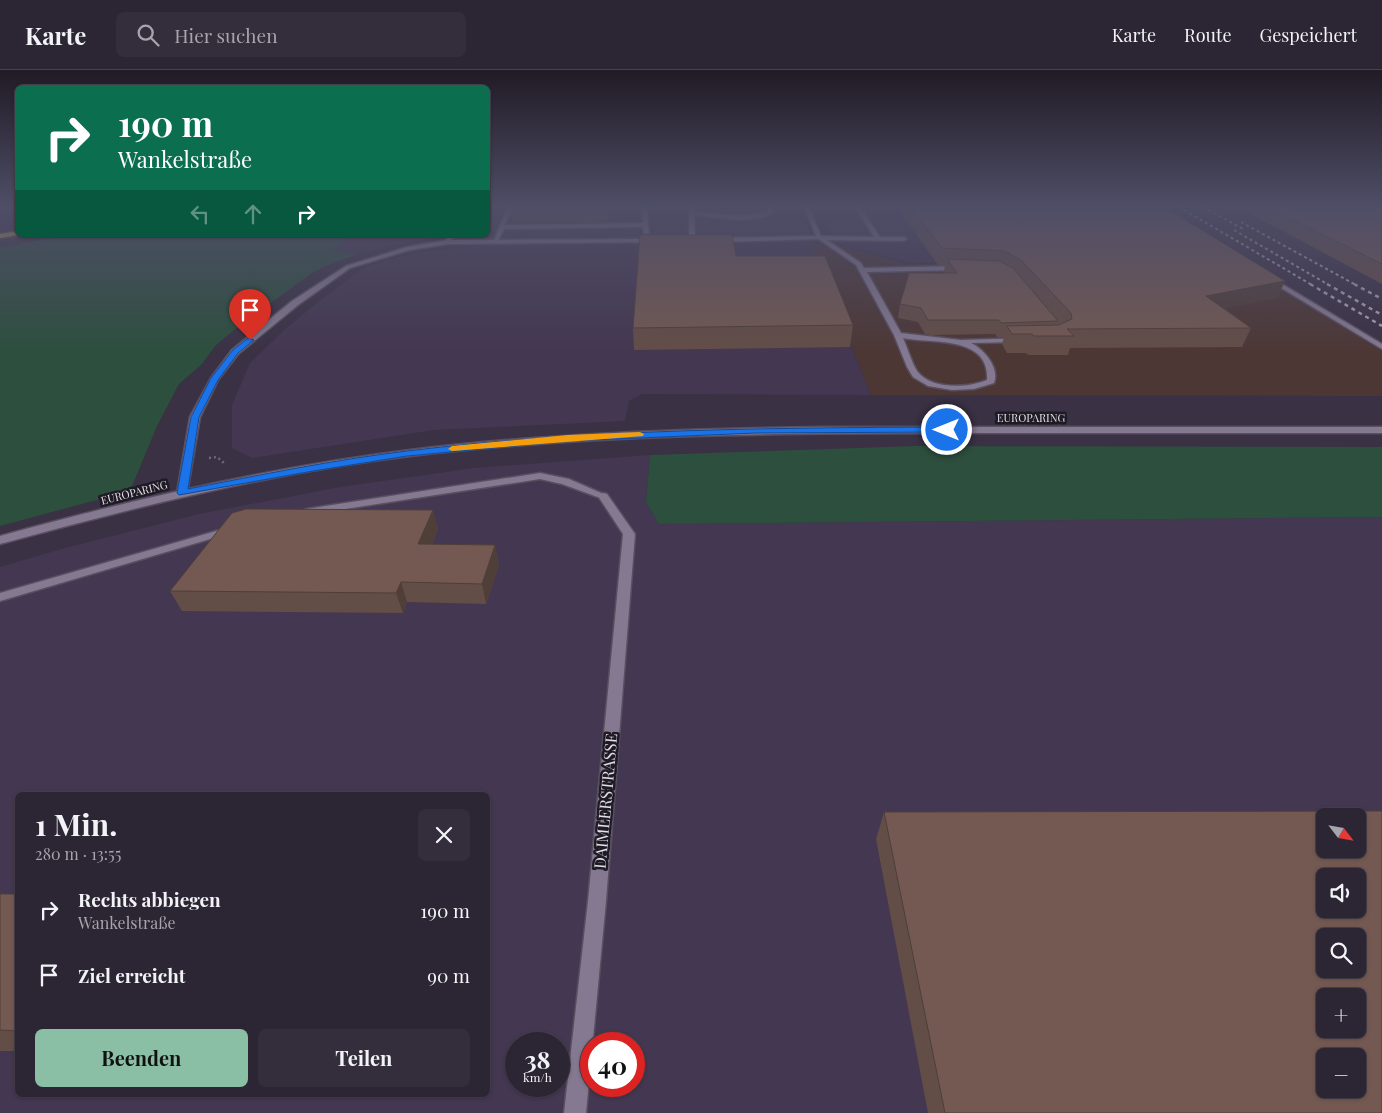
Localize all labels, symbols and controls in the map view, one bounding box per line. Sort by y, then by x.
search box [116,12,466,57]
text: Karte [25,19,86,51]
icon: search [134,21,162,49]
text: Hier suchen [174,22,277,48]
text: Karte [1112,23,1156,47]
text: Route [1184,23,1232,47]
text: Gespeichert [1260,23,1357,47]
text: 190 m [118,99,213,146]
icon: right [35,105,100,170]
text: Wankelstraße [118,144,252,174]
icon: left [186,200,214,228]
icon: ahead [239,200,267,228]
icon: right [292,200,320,228]
pin [229,289,271,340]
icon: arrive [236,296,264,324]
position arrow [920,403,972,455]
street label: EUROPARING [997,410,1065,425]
street label: EUROPARING [99,476,169,508]
street label: DAIMLERSTRASSE [589,732,621,870]
text: 1 Min. [35,804,117,844]
north arrow [1316,808,1366,858]
map controls [1316,808,1366,1098]
button: close [418,809,470,861]
text: 280 m · 13:55 [35,843,121,864]
button: sound [1316,868,1366,918]
text: Rechts abbiegen [78,886,221,912]
icon: right [35,896,63,924]
text: 190 m [420,897,470,923]
text: Wankelstraße [78,912,176,933]
button: search [1316,928,1366,978]
icon: arrive [35,961,63,989]
text: Ziel erreicht [78,962,186,988]
text: 90 m [427,962,470,988]
button: + [1316,988,1366,1038]
button: Beenden [35,1029,248,1087]
button: Teilen [258,1029,470,1087]
speed limit sign: 40 [580,1032,645,1097]
text: 38 [524,1042,551,1075]
button: − [1316,1048,1366,1098]
text: km/h [523,1069,552,1085]

